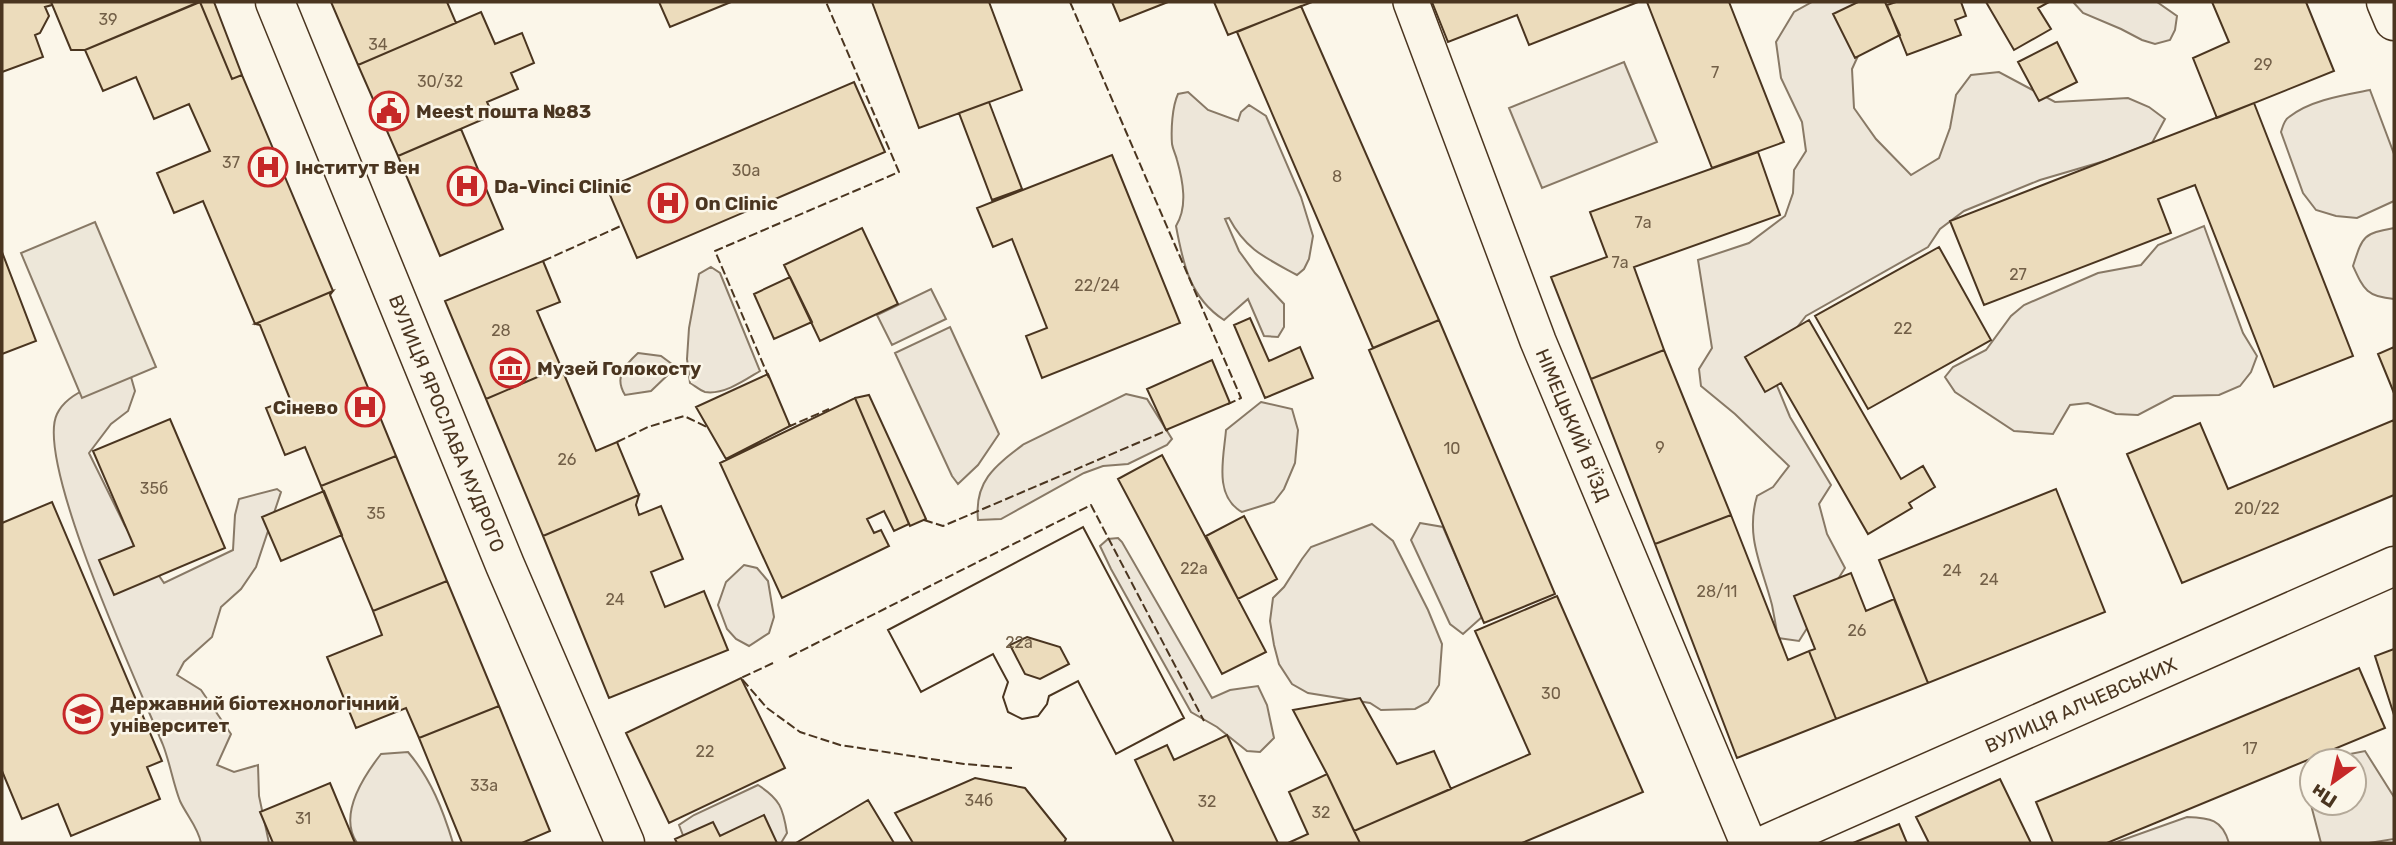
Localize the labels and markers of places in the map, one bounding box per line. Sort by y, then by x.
public building icon: Meest пошта №83 [368,90,410,132]
place label: Meest пошта №83 [416,100,591,123]
hospital icon: Інститут Вен [247,146,289,188]
place label: Інститут Вен [295,156,420,179]
hospital icon: Da-Vinci Сlinic [446,165,488,207]
place label: Da-Vinci Сlinic [494,175,632,198]
hospital icon: On Clinic [647,182,689,224]
place label: On Clinic [695,192,778,215]
museum icon: Музей Голокосту [489,347,531,389]
place label: Музей Голокосту [537,357,701,380]
hospital icon: Сінево [344,386,386,428]
place label: Сінево [273,396,338,419]
place label: Державний біотехнологічний університет [110,692,399,737]
school or university icon: Державний біотехнологічний університет [62,693,104,735]

